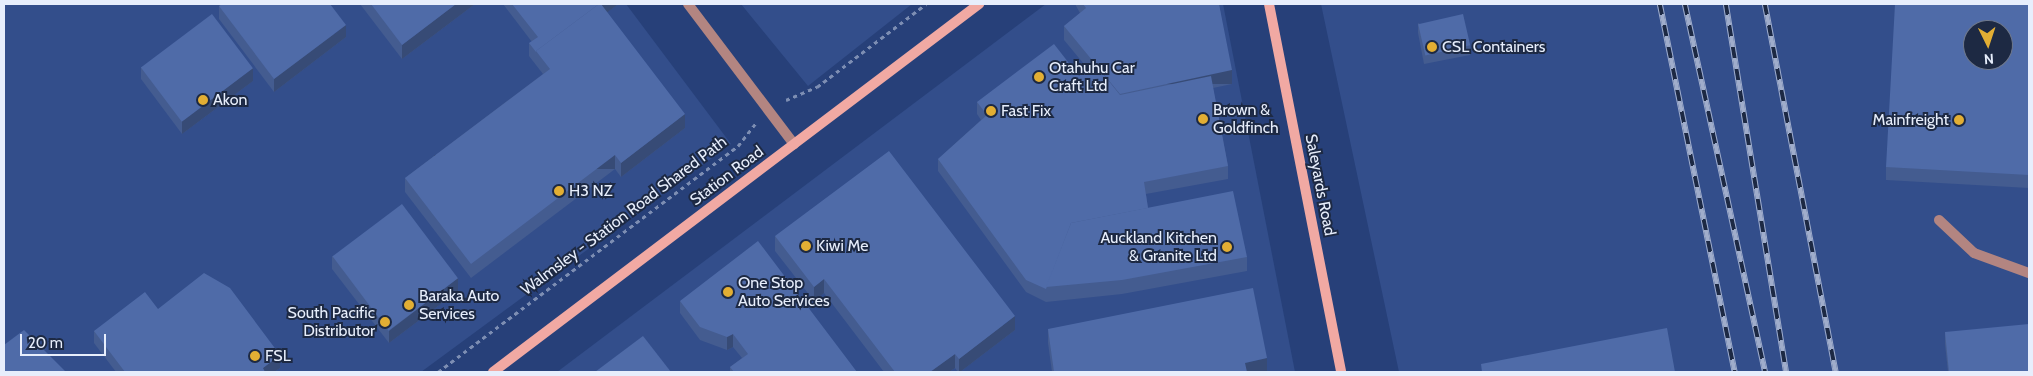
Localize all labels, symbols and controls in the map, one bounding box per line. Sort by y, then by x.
north arrow [1963,20,2013,70]
place label: CSL Containers [1442,37,1545,57]
marker: CSL Containers [1426,41,1438,53]
text: N [1983,50,1995,68]
place label: Otahuhu Car Craft Ltd [1049,58,1135,96]
marker: Otahuhu Car Craft Ltd [1033,71,1045,83]
place label: Akon [213,90,247,110]
marker: Akon [197,94,209,106]
place label: Brown & Goldfinch [1213,100,1279,138]
place label: Fast Fix [1001,101,1051,121]
marker: Fast Fix [985,105,997,117]
place label: Mainfreight [1873,110,1949,130]
marker: Brown & Goldfinch [1197,113,1209,125]
marker: Mainfreight [1953,114,1965,126]
street label: Walmsley - Station Road Shared Path [517,132,731,300]
street label: Saleyards Road [1301,133,1339,237]
street label: Station Road [687,142,767,210]
place label: H3 NZ [569,181,613,201]
marker: H3 NZ [553,185,565,197]
place label: Auckland Kitchen & Granite Ltd [1100,228,1217,266]
place label: Kiwi Me [816,236,868,256]
marker: Kiwi Me [800,240,812,252]
marker: Auckland Kitchen & Granite Ltd [1221,241,1233,253]
place label: One Stop Auto Services [738,273,830,311]
place label: Baraka Auto Services [419,286,499,324]
marker: One Stop Auto Services [722,286,734,298]
marker: Baraka Auto Services [403,299,415,311]
place label: South Pacific Distributor [288,303,375,341]
marker: South Pacific Distributor [379,316,391,328]
scale bar [22,324,109,356]
text: 20 m [28,334,63,352]
place label: FSL [265,346,291,366]
marker: FSL [249,350,261,362]

